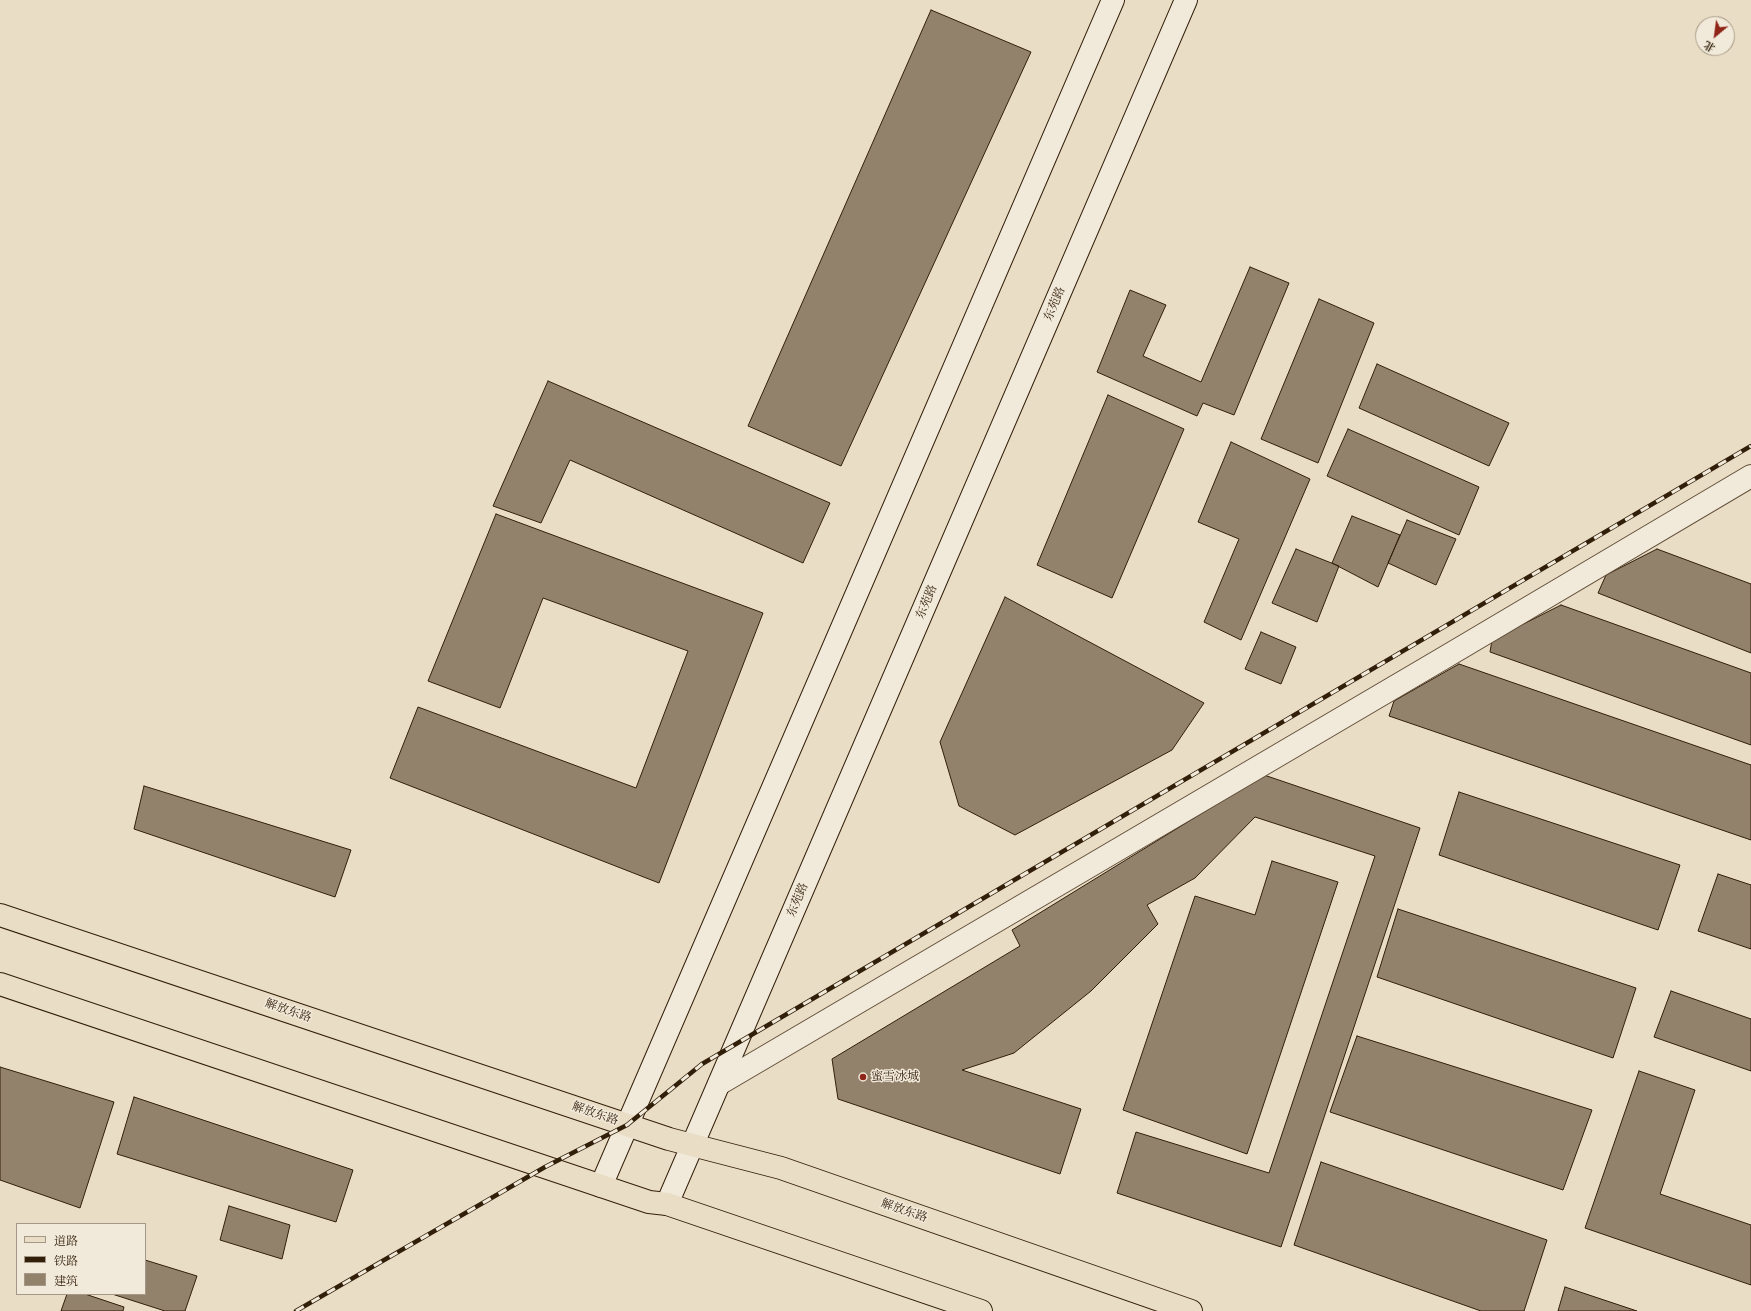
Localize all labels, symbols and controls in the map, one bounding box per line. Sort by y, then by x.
north arrow [1695,16,1735,56]
text: 北 [1701,38,1717,54]
street label: 东苑路 [1041,285,1069,323]
street label: 东苑路 [913,583,941,621]
street label: 东苑路 [784,881,812,919]
street label: 解放东路 [263,996,313,1026]
place label: 蜜雪冰城 [871,1070,919,1084]
marker: 蜜雪冰城 [858,1072,868,1082]
street label: 解放东路 [570,1099,620,1129]
street label: 解放东路 [879,1196,929,1226]
legend [16,1223,146,1295]
text: 道路 [54,1234,78,1248]
text: 铁路 [54,1254,78,1268]
text: 建筑 [54,1274,78,1288]

